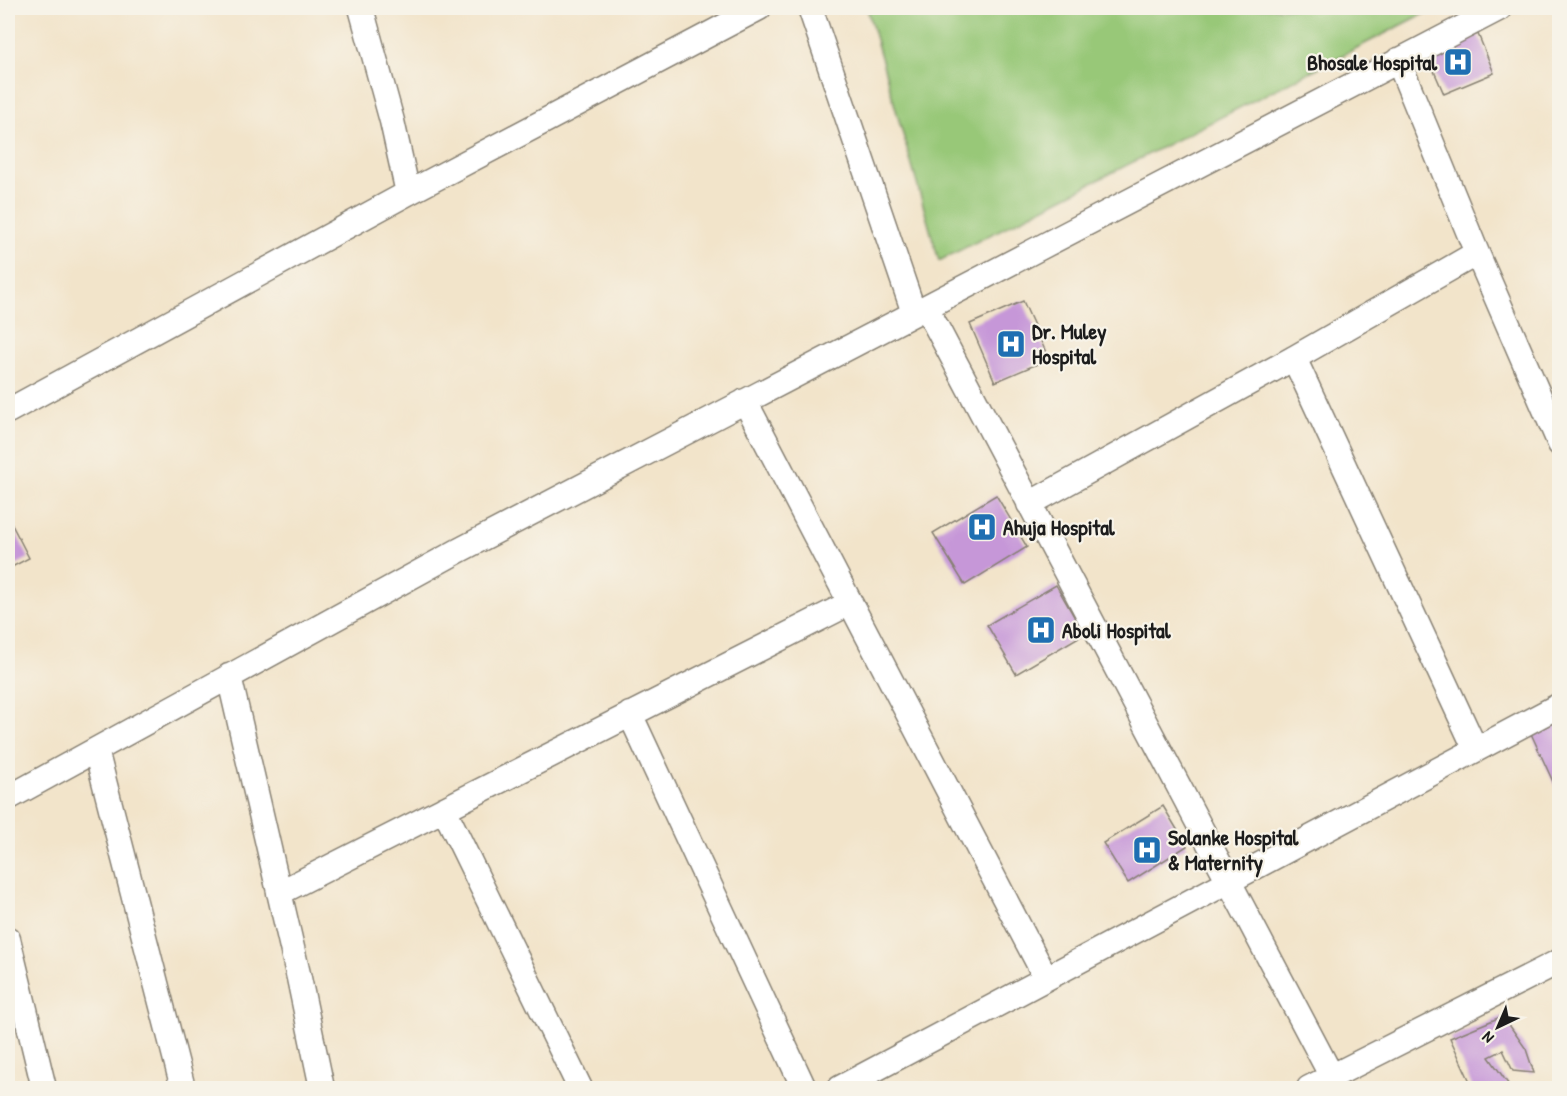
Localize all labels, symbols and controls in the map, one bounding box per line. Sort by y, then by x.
hospital icon: Bhosale Hospital [1442,46,1474,78]
place label: Bhosale Hospital [1307,47,1438,78]
place label: Dr. Muley Hospital [1032,316,1107,372]
hospital icon: Dr. Muley Hospital [995,328,1027,360]
hospital icon: Ahuja Hospital [966,511,998,543]
place label: Ahuja Hospital [1003,512,1116,543]
hospital icon: Aboli Hospital [1025,614,1057,646]
place label: Aboli Hospital [1062,615,1172,646]
place label: Solanke Hospital & Maternity [1168,822,1299,878]
hospital icon: Solanke Hospital & Maternity [1131,834,1163,866]
north arrow [1468,997,1528,1057]
text: N [1477,1027,1498,1049]

